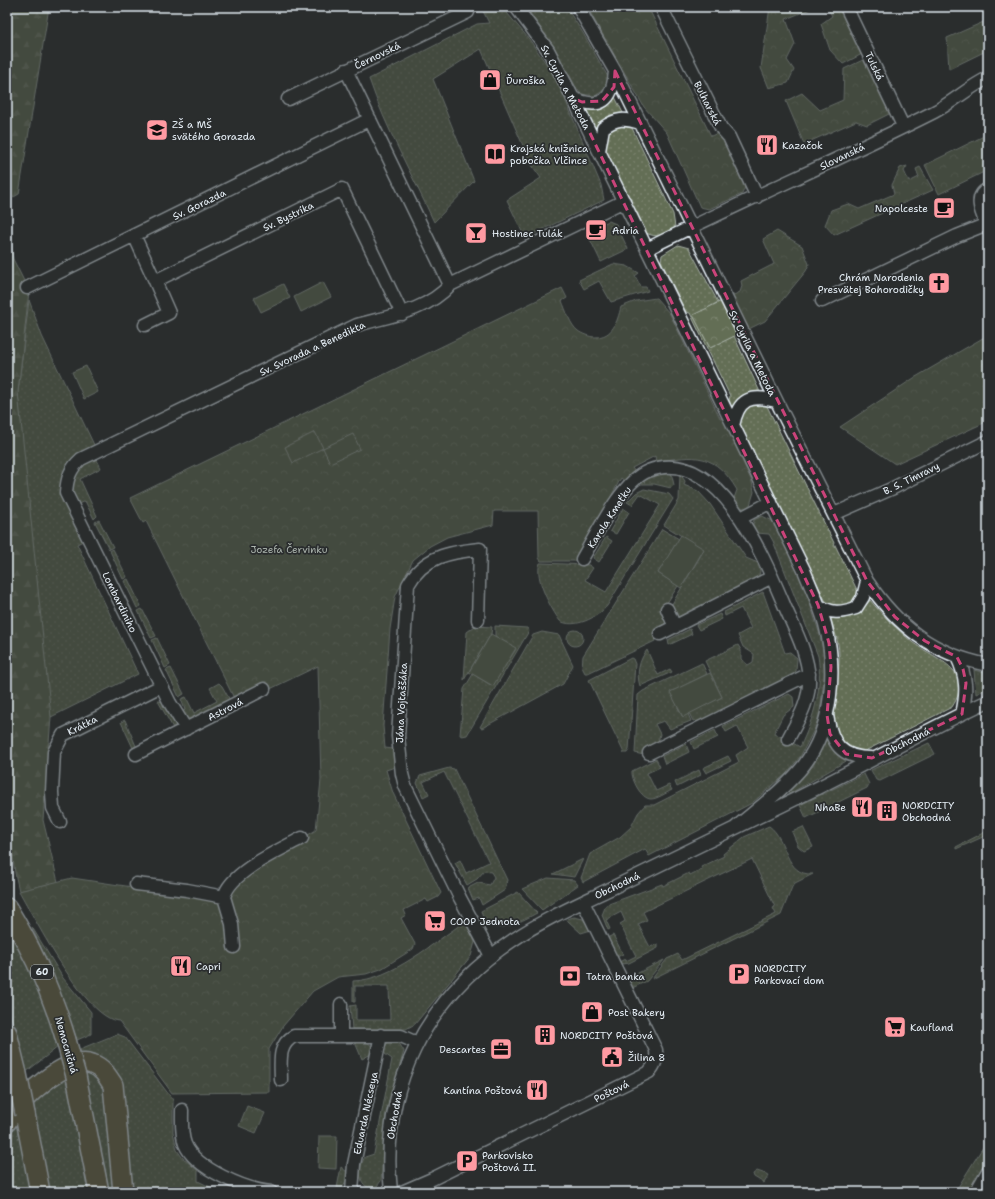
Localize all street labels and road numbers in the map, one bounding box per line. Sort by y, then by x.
street label: Černovská [352,38,403,72]
street label: Sv. Cyrila a Metoda [538,43,594,133]
street label: Tulská [862,50,887,83]
street label: Bulharská [691,79,725,128]
street label: Slovanská [818,140,867,173]
street label: Sv. Gorazda [170,186,229,223]
street label: Sv. Bystríka [261,198,316,234]
street label: Sv. Cyrila a Metoda [726,308,779,399]
street label: Sv. Svorada a Benedikta [257,318,368,379]
street label: B. S. Timravy [881,459,942,498]
street label: Karola Kmeťku [585,484,634,551]
street label: Lombardiniho [99,570,140,635]
street label: Jána Vojtaššáka [393,662,410,743]
street label: Astrová [205,695,246,724]
street label: Krátka [65,712,100,739]
street label: Obchodná [883,724,933,758]
street label: Obchodná [592,869,643,902]
road number: 60 [31,965,53,979]
street label: Nemocničná [52,1015,81,1076]
street label: Eduarda Nécseya [350,1070,381,1156]
street label: Poštová [591,1077,632,1106]
street label: Obchodná [384,1089,405,1140]

